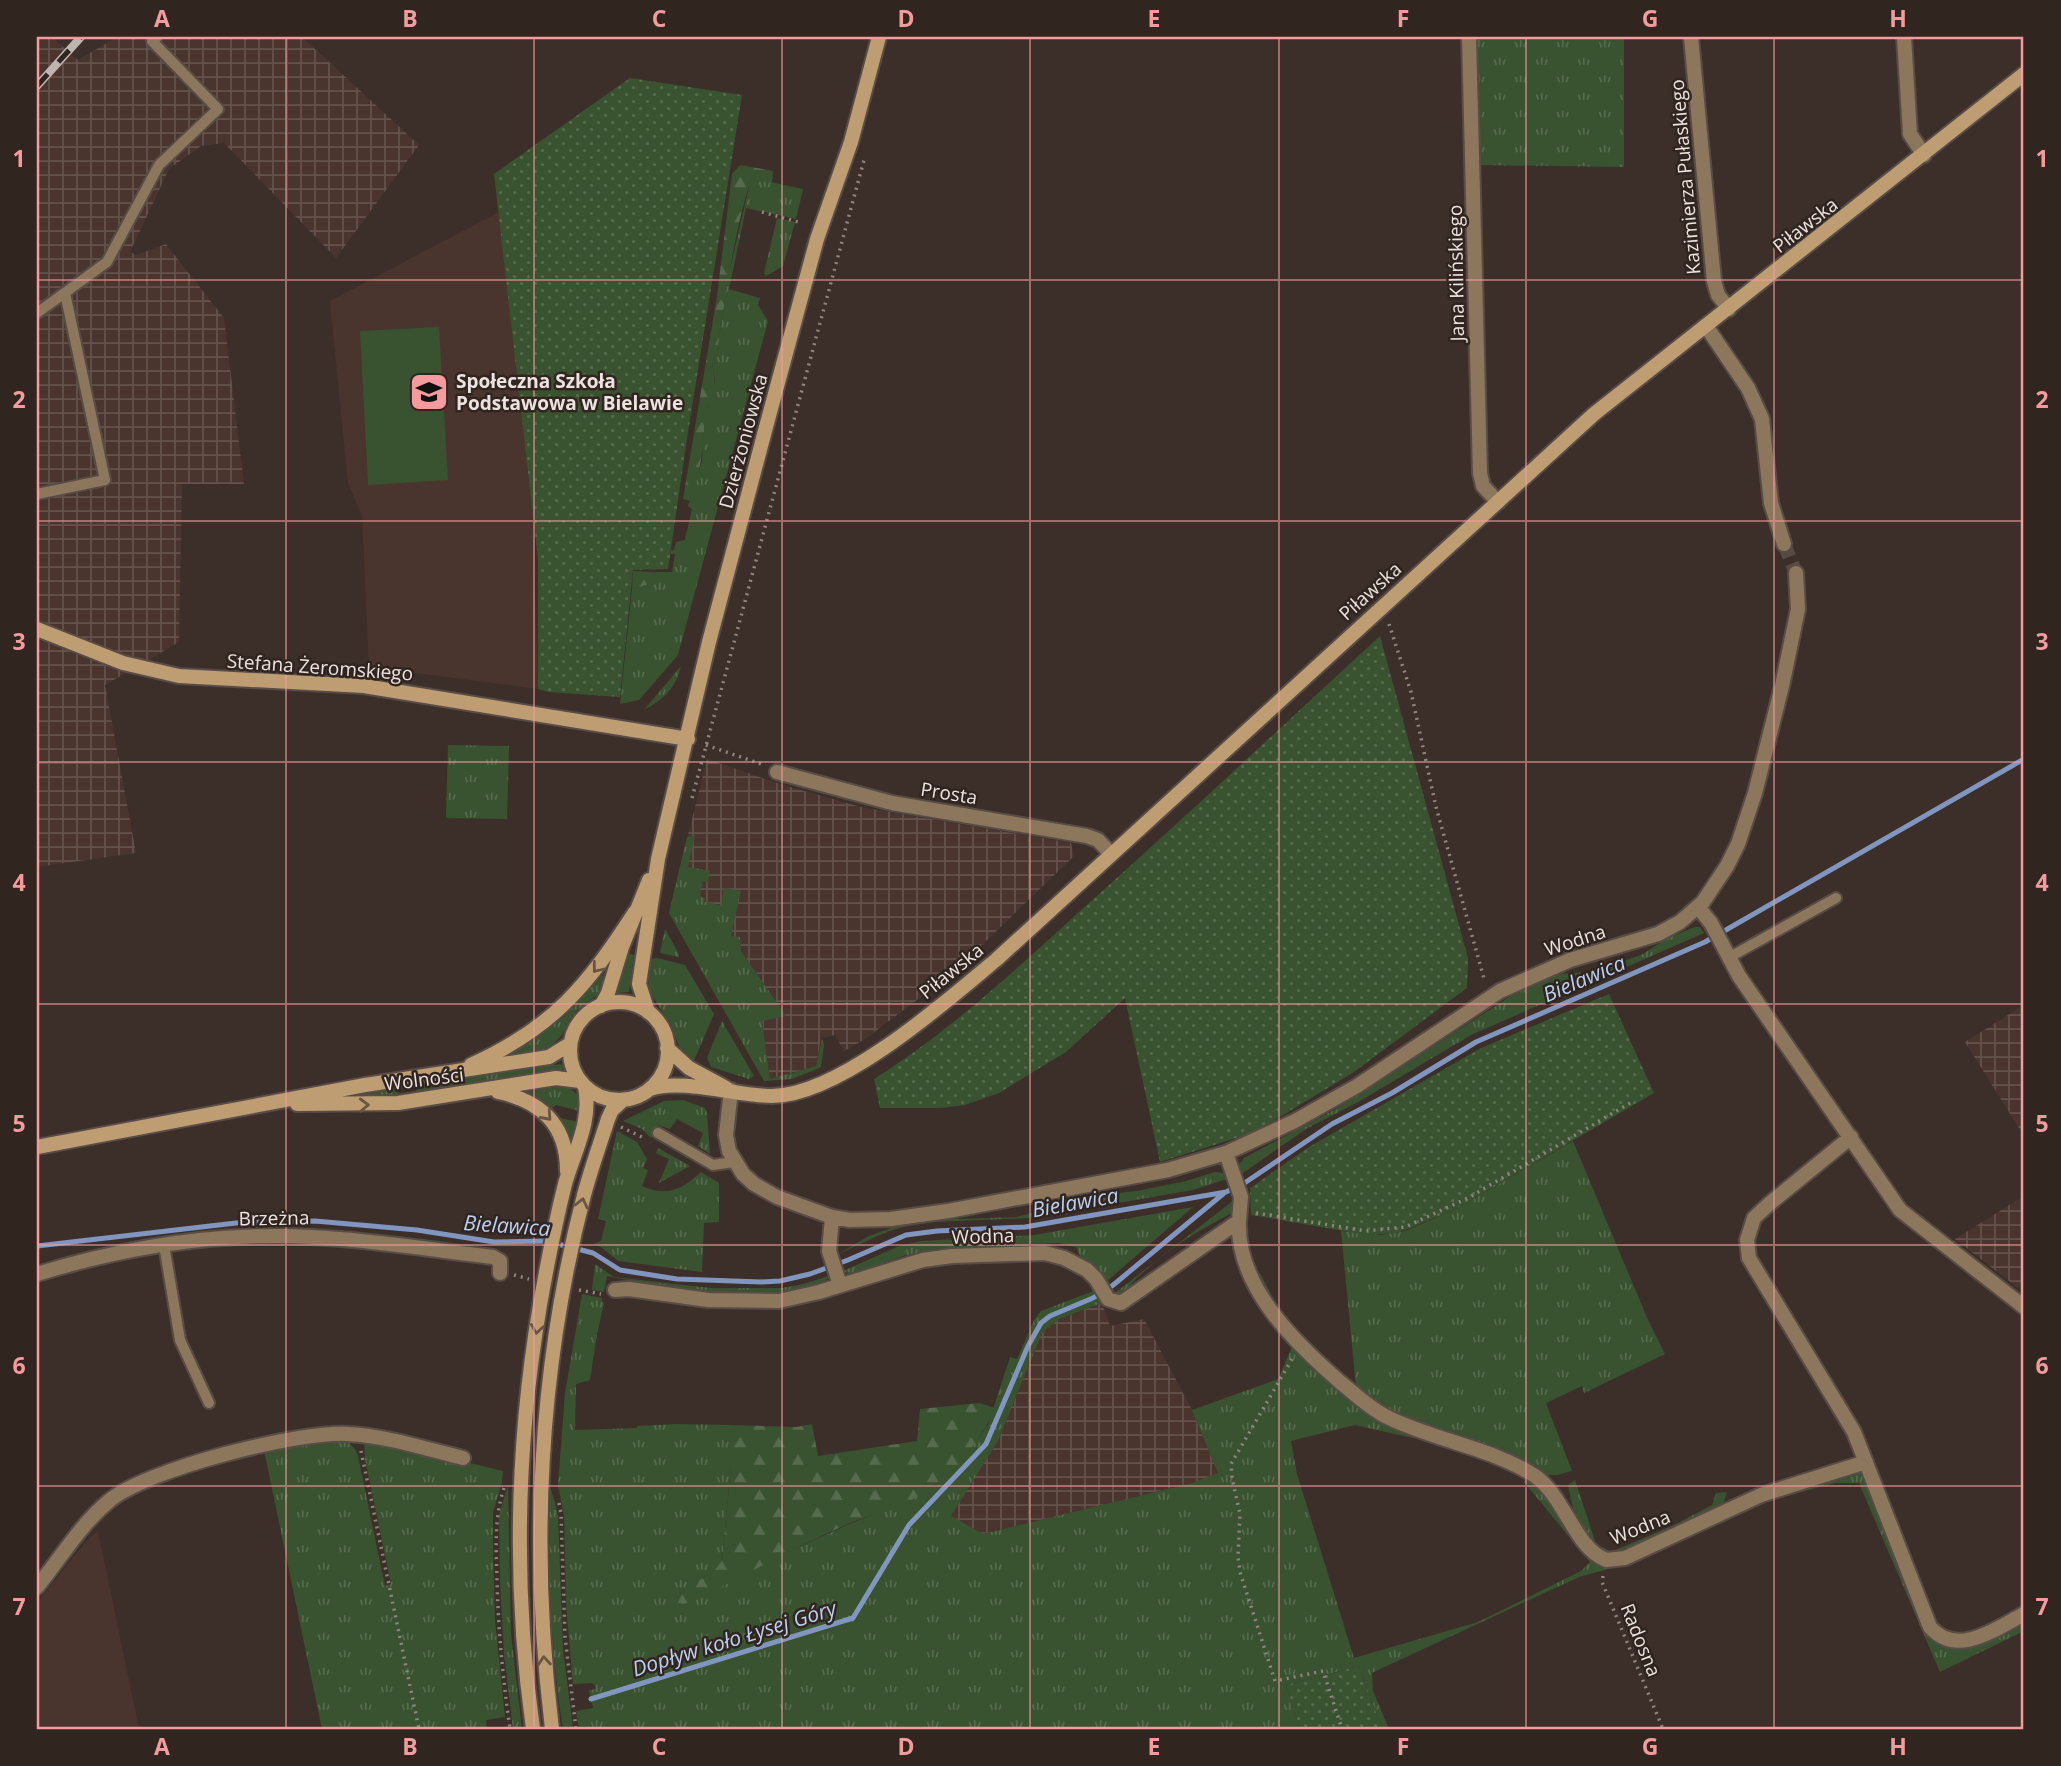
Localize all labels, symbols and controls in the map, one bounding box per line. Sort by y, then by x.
text: A [154,2,170,34]
text: B [402,2,418,34]
text: C [652,2,666,34]
text: D [897,2,915,34]
text: E [1148,2,1160,34]
text: F [1397,2,1409,34]
text: G [1642,2,1658,34]
text: H [1889,2,1907,34]
street label: Kazimierza Pułaskiego [1664,78,1706,276]
text: 1 [12,142,26,174]
text: 1 [2035,142,2049,174]
street label: Piławska [1767,191,1843,259]
street label: Jana Kilińskiego [1442,204,1470,344]
place label: Społeczna Szkoła Podstawowa w Bielawie [456,368,683,416]
school or university icon: Społeczna Szkoła Podstawowa w Bielawie [408,371,450,413]
street label: Dzierżoniowska [713,371,773,511]
text: 2 [12,383,26,415]
text: 2 [2035,383,2049,415]
street label: Piławska [1333,556,1407,626]
text: 3 [12,625,26,657]
text: 3 [2035,625,2049,657]
street label: Stefana Żeromskiego [226,648,414,686]
street label: Prosta [919,776,979,810]
text: 4 [12,866,26,898]
text: 4 [2035,866,2049,898]
street label: Wodna [1541,918,1609,962]
street label: Piławska [913,937,989,1005]
water label: Bielawica [1538,948,1630,1008]
one-way arrow [592,961,605,973]
street label: Wolności [383,1061,465,1097]
one-way arrow [359,1097,370,1112]
text: 5 [12,1107,26,1139]
text: 5 [2035,1107,2049,1139]
one-way arrow [538,1108,551,1121]
water label: Bielawica [1030,1181,1121,1223]
one-way arrow [574,1197,588,1209]
street label: Brzeżna [238,1204,310,1232]
water label: Bielawica [462,1208,552,1242]
street label: Wodna [951,1222,1015,1250]
one-way arrow [529,1323,544,1335]
text: 6 [12,1349,26,1381]
text: 6 [2035,1349,2049,1381]
street label: Wodna [1606,1503,1674,1551]
text: 7 [12,1590,26,1622]
text: 7 [2035,1590,2049,1622]
water label: Dopływ koło Łysej Góry [628,1593,841,1682]
street label: Radosna [1615,1600,1667,1680]
one-way arrow [537,1656,552,1667]
text: A [154,1730,170,1762]
text: B [402,1730,418,1762]
text: C [652,1730,666,1762]
text: D [897,1730,915,1762]
text: E [1148,1730,1160,1762]
text: F [1397,1730,1409,1762]
text: G [1642,1730,1658,1762]
text: H [1889,1730,1907,1762]

